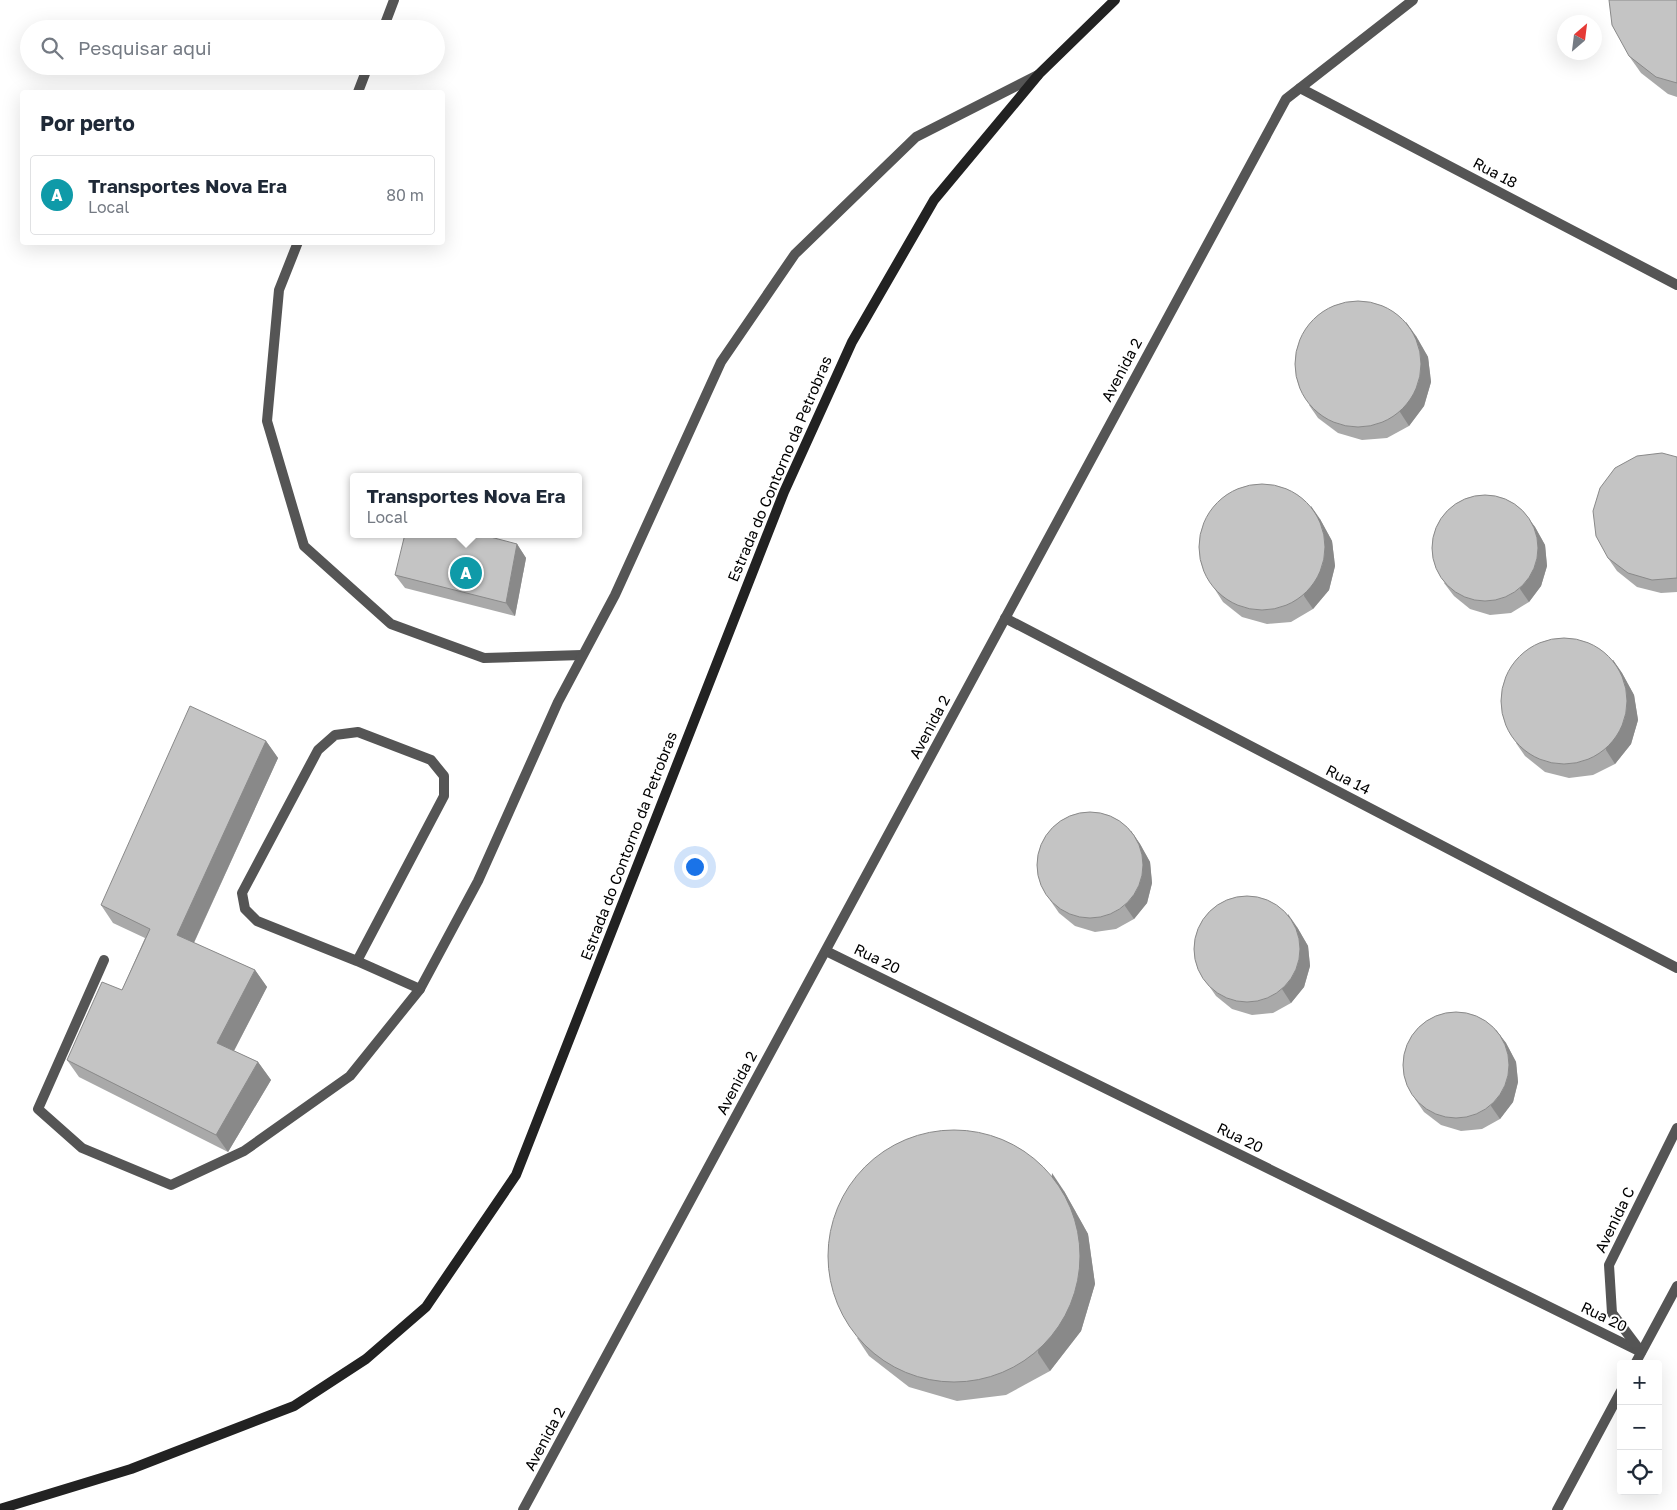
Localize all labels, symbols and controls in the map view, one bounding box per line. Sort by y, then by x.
north arrow [1557,15,1602,60]
search box [20,20,445,75]
icon: search [38,34,66,62]
text: Pesquisar aqui [78,36,212,59]
text: Por perto [40,110,135,136]
street label: Rua 18 [1470,153,1521,191]
text: Transportes Nova Era [88,174,287,197]
text: A [51,185,63,205]
text: 80 m [386,185,424,205]
text: Local [88,197,129,217]
street label: Avenida 2 [1097,335,1145,404]
street label: Estrada do Contorno da Petrobras [723,353,835,584]
popup [350,473,582,538]
text: Transportes Nova Era [367,484,565,507]
text: Local [367,507,408,527]
pin: A [450,554,482,592]
street label: Avenida 2 [905,692,953,761]
street label: Estrada do Contorno da Petrobras [576,729,680,963]
street label: Rua 14 [1323,760,1374,798]
your location [682,854,708,880]
street label: Rua 20 [851,939,903,977]
street label: Avenida 2 [712,1048,760,1117]
street label: Rua 20 [1214,1118,1266,1156]
street label: Avenida C [1590,1184,1638,1255]
street label: Rua 20 [1578,1297,1630,1335]
map controls [1617,1360,1662,1495]
button: + [1617,1360,1662,1405]
street label: Avenida 2 [520,1404,568,1473]
button: − [1617,1405,1662,1450]
button: locate [1617,1450,1662,1495]

